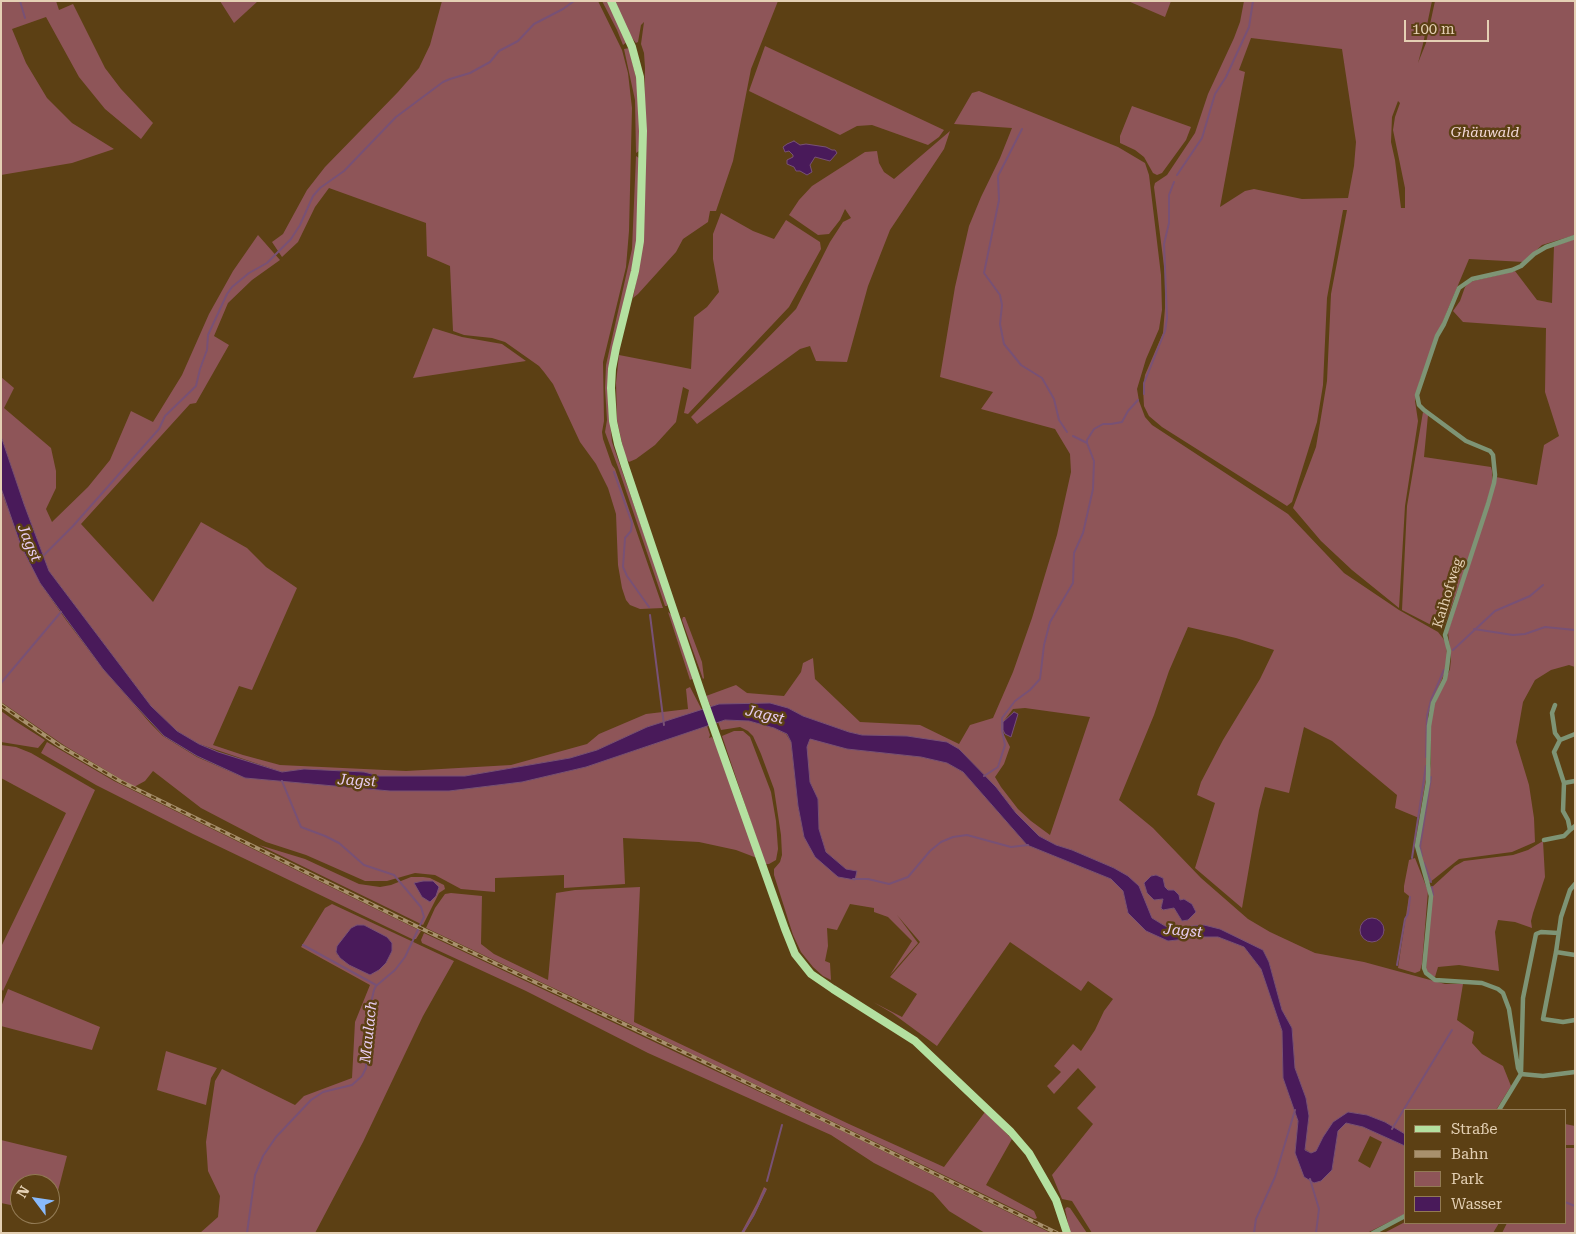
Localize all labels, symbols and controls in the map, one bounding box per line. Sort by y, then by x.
scale bar [1406,10,1491,42]
text: 100 m [1412,20,1455,38]
park label: Ghäuwald [1451,125,1519,141]
water label: Jagst [13,522,45,564]
street label: Kaihofweg [1429,556,1467,630]
water label: Jagst [744,702,786,728]
water label: Jagst [337,771,377,791]
water label: Jagst [1163,920,1203,942]
water label: Maulach [357,1000,381,1064]
legend [1404,1109,1566,1224]
text: Straße [1451,1120,1498,1138]
text: Bahn [1451,1145,1488,1163]
text: Park [1451,1170,1484,1188]
north arrow [10,1174,60,1224]
text: N [13,1183,33,1201]
text: Wasser [1451,1195,1502,1213]

